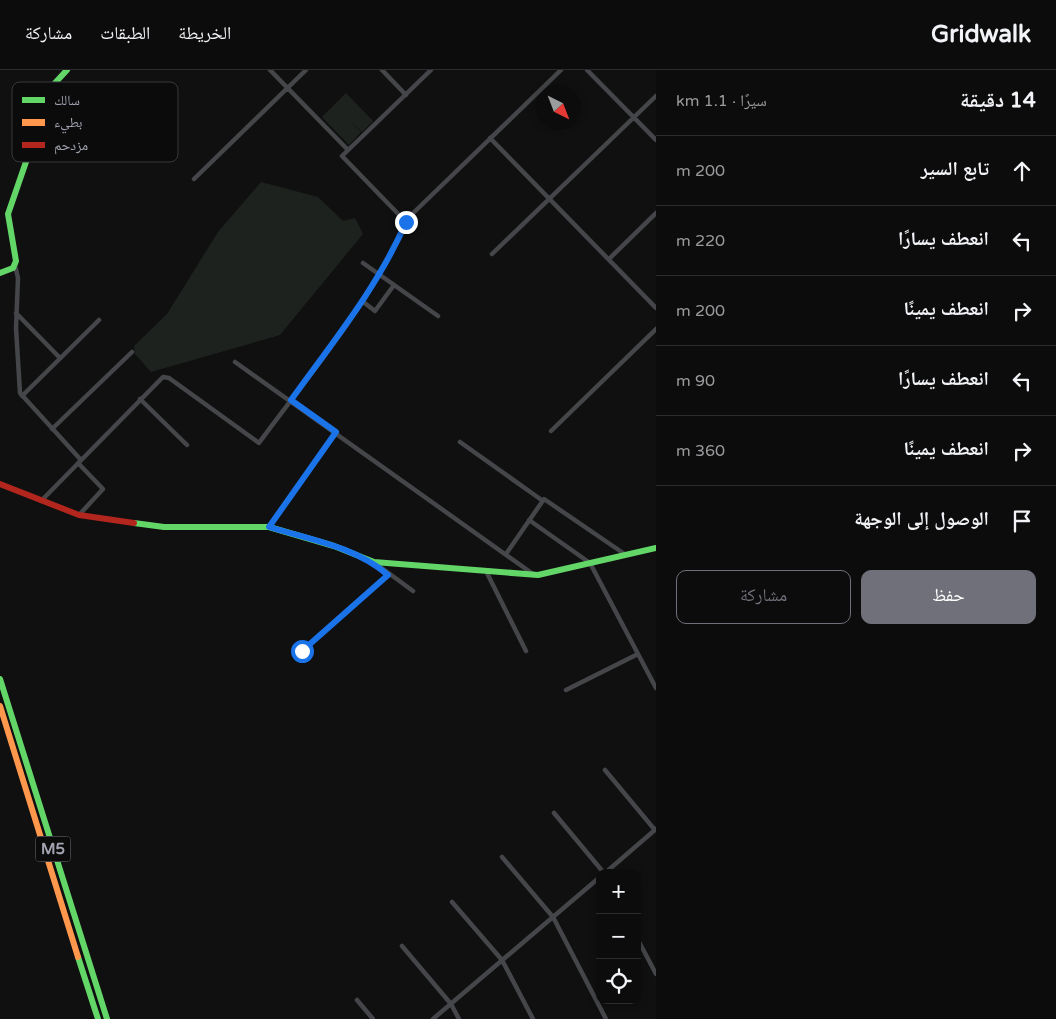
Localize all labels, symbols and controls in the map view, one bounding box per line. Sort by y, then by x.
text: Gridwalk [931,20,1031,49]
text: مشاركة [25,22,72,44]
text: الطبقات [100,22,150,44]
text: الخريطة [178,22,231,44]
legend [12,82,178,162]
north arrow [536,85,581,130]
text: 14 دقيقة [960,88,1036,113]
text: سيرًا · 1.1 km [676,91,767,111]
text: سالك [54,92,80,109]
text: بطيء [54,114,83,134]
text: مزدحم [54,137,88,155]
icon: ahead [1008,157,1036,185]
text: تابع السير [921,158,989,180]
text: 200 m [676,161,725,181]
route end [395,211,418,234]
icon: left [1008,227,1036,255]
text: انعطف يسارًا [898,228,989,250]
text: 220 m [676,231,725,251]
icon: right [1008,297,1036,325]
text: انعطف يمينًا [903,298,989,320]
text: 200 m [676,301,725,321]
icon: left [1008,367,1036,395]
text: انعطف يسارًا [898,368,989,390]
text: 90 m [676,371,715,391]
icon: right [1008,437,1036,465]
text: انعطف يمينًا [903,438,989,460]
text: 360 m [676,441,725,461]
icon: arrive [1008,507,1036,535]
text: الوصول إلى الوجهة [854,508,989,530]
button: مشاركة [676,570,851,624]
button: حفظ [861,570,1036,624]
route start [291,640,314,663]
road number: M5 [36,836,70,862]
map controls [596,869,641,1004]
button: + [596,869,641,914]
button: − [596,914,641,959]
button: locate [596,959,641,1004]

